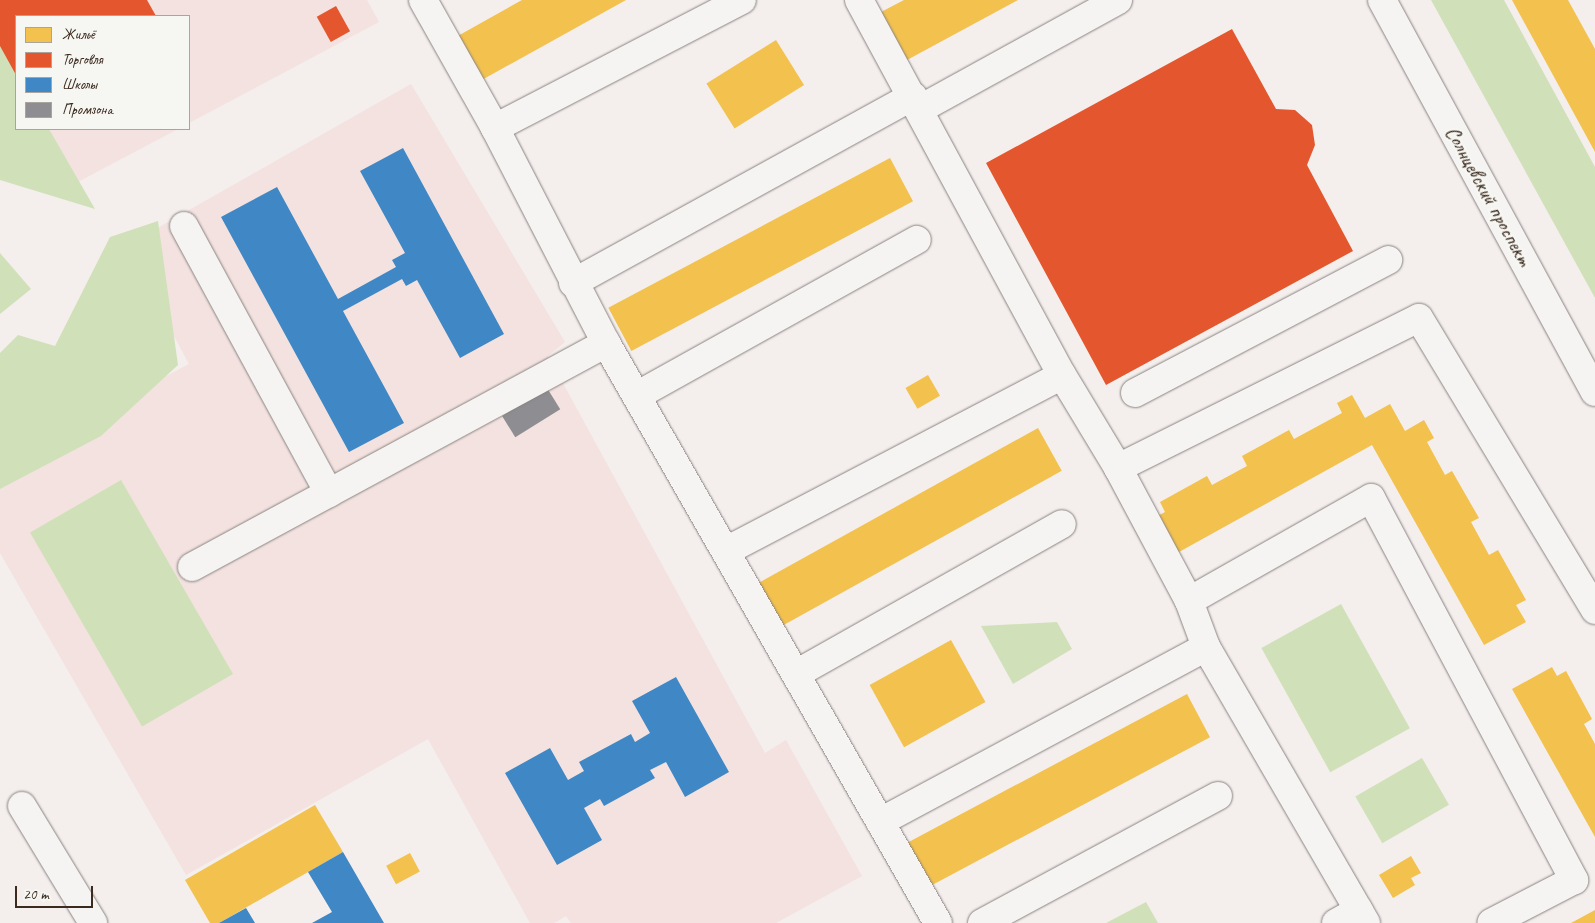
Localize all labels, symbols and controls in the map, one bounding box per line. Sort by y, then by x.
legend [15,15,190,130]
text: Жильё [62,25,95,44]
text: Торговля [62,50,103,69]
text: Школы [62,75,97,94]
text: Промзона [62,100,113,119]
street label: Солнцевский проспект [1440,122,1538,270]
scale bar [18,876,95,908]
text: 20 m [23,885,49,904]

